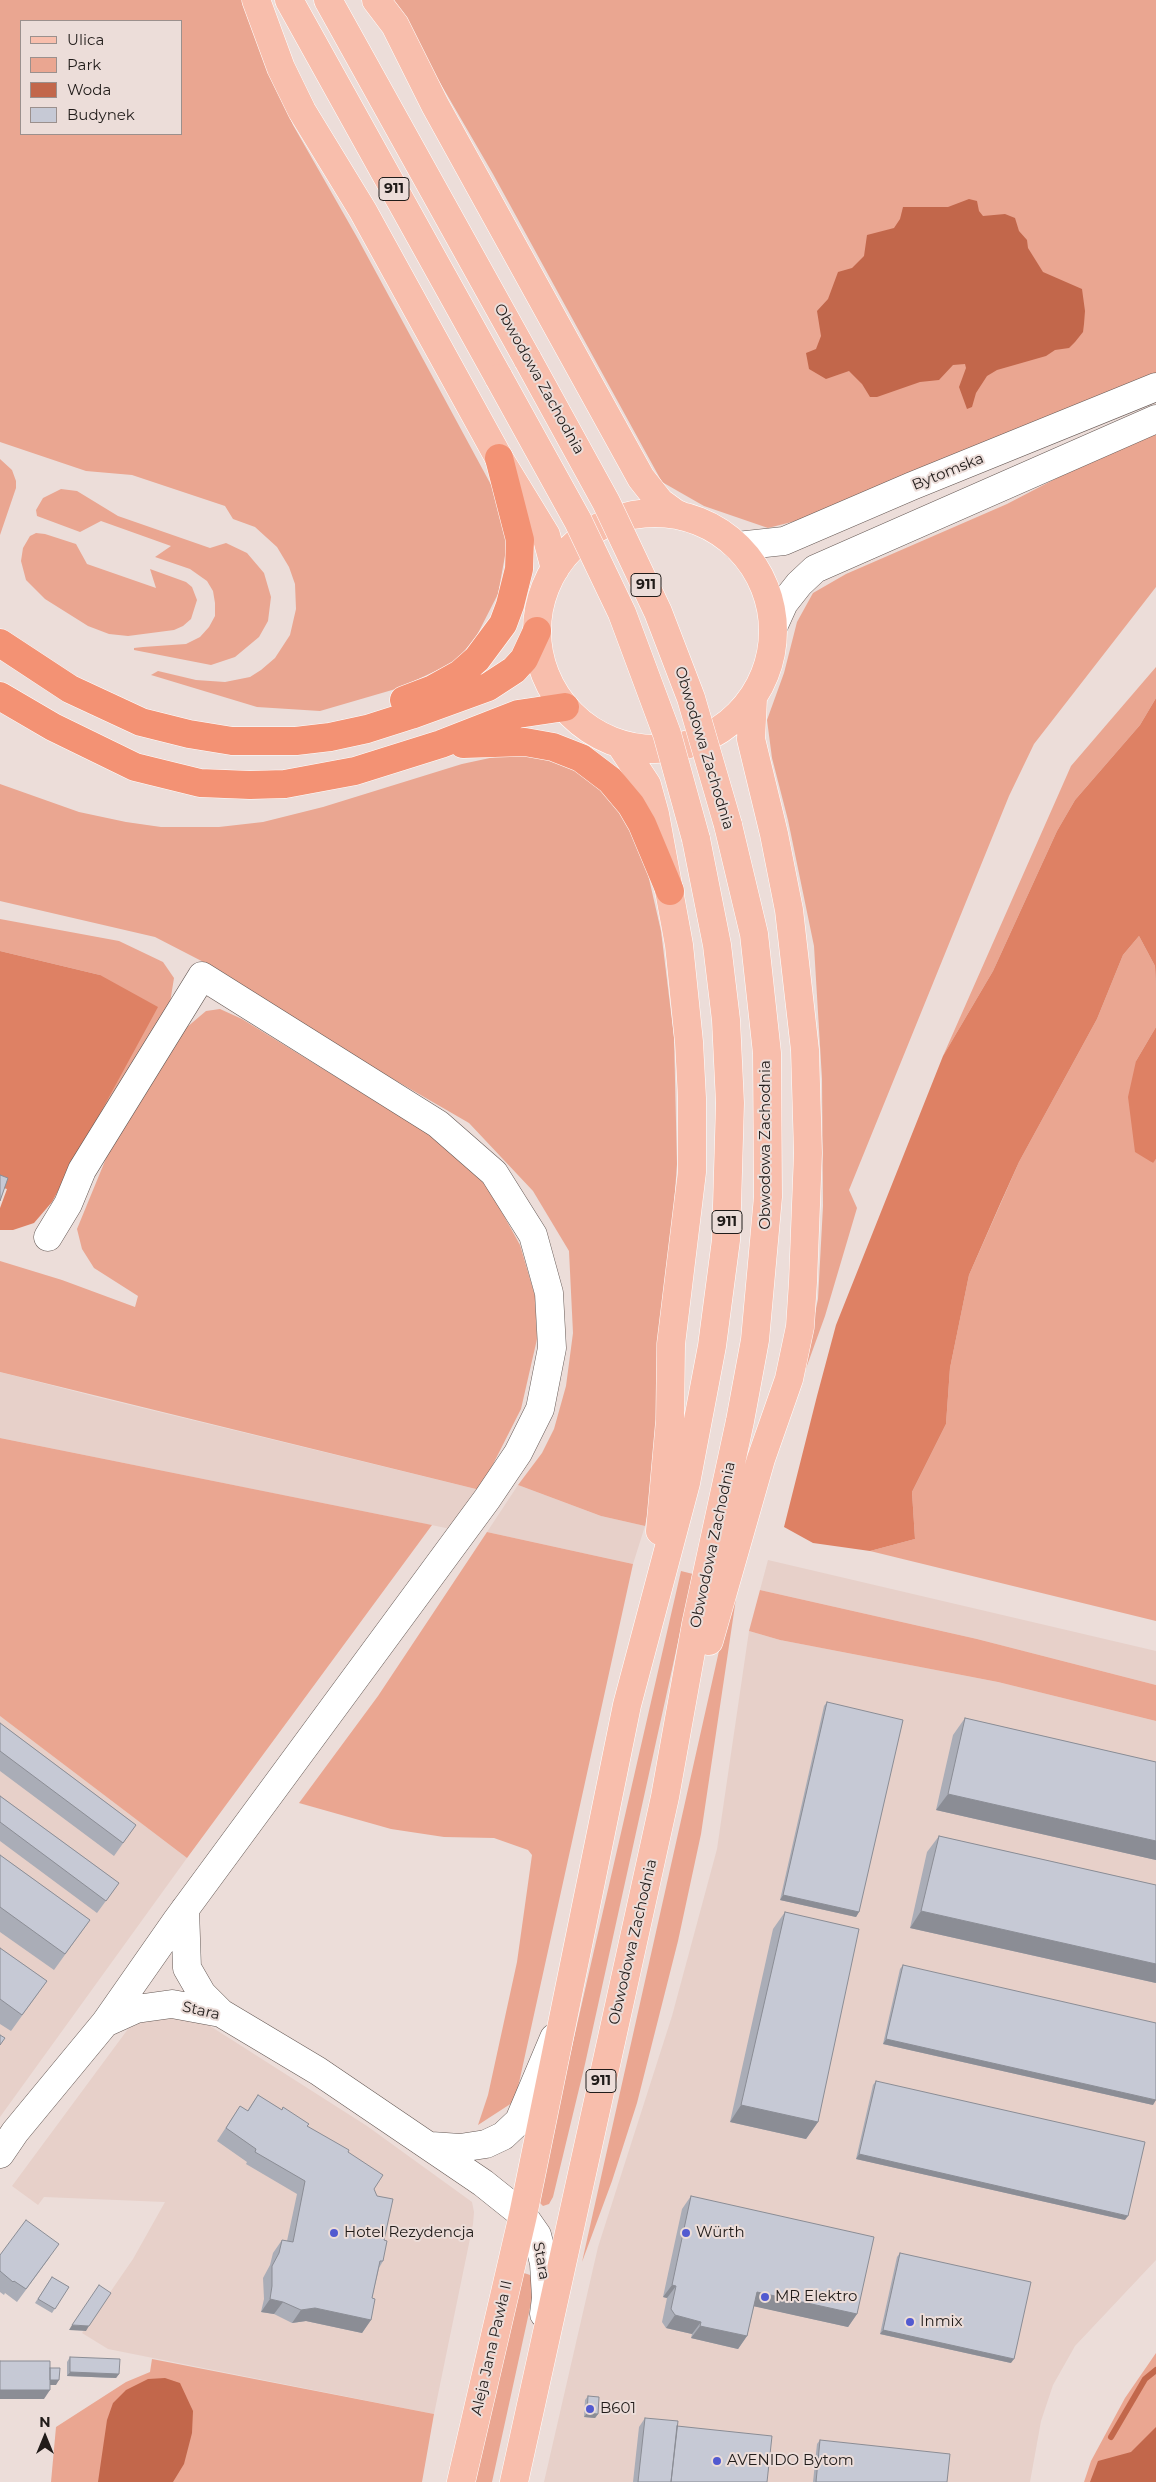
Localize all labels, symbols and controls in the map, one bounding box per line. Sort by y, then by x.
legend [20,20,182,135]
text: Ulica [67,30,104,49]
text: Park [67,55,101,74]
text: Woda [67,80,111,99]
text: Budynek [67,105,135,124]
road number: 911 [379,178,409,200]
street label: Obwodowa Zachodnia [490,300,588,458]
street label: Bytomska [910,449,986,495]
road number: 911 [631,574,661,596]
street label: Obwodowa Zachodnia [671,664,737,832]
street label: Obwodowa Zachodnia [757,1060,775,1230]
road number: 911 [712,1210,742,1234]
street label: Obwodowa Zachodnia [687,1460,739,1630]
street label: Obwodowa Zachodnia [605,1857,661,2027]
street label: Stara [180,1998,222,2024]
road number: 911 [586,2070,616,2092]
place label: Hotel Rezydencja [344,2224,474,2242]
place label: Würth [696,2224,745,2242]
marker: Hotel Rezydencja [328,2227,340,2239]
marker: Würth [680,2227,692,2239]
street label: Stara [529,2241,553,2281]
street label: Aleja Jana Pawła II [468,2279,516,2417]
place label: MR Elektro [775,2288,858,2306]
marker: MR Elektro [759,2291,771,2303]
place label: Inmix [920,2313,963,2331]
marker: Inmix [904,2316,916,2328]
place label: B601 [600,2400,636,2418]
marker: B601 [584,2403,596,2415]
north arrow [20,2412,70,2462]
text: N [39,2413,51,2431]
place label: AVENIDO Bytom [727,2452,854,2470]
marker: AVENIDO Bytom [711,2455,723,2467]

